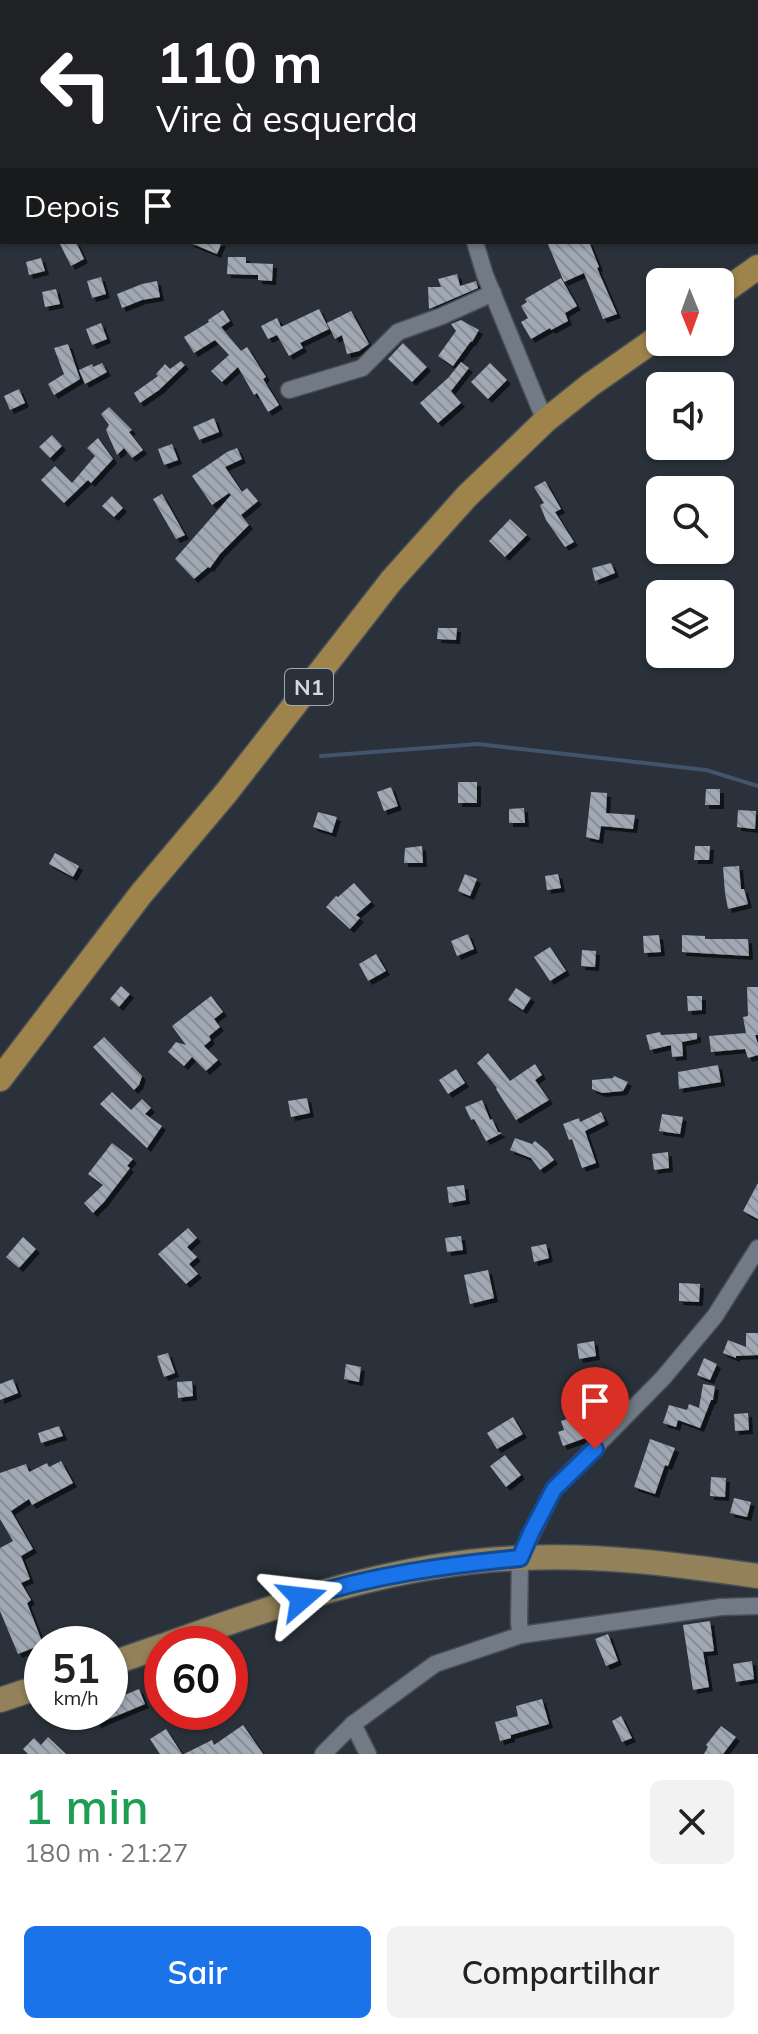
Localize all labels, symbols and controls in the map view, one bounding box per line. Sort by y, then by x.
text: 110 m [156,27,323,97]
icon: left [24,32,128,136]
text: Vire à esquerda [156,96,418,141]
icon: arrive [136,184,180,228]
text: Depois [24,187,120,225]
north arrow [646,268,734,356]
map controls [646,268,734,668]
button: sound [646,372,734,460]
button: search [646,476,734,564]
button: layers [646,580,734,668]
road number: N1 [285,669,333,705]
pin [561,1367,629,1449]
icon: arrive [573,1379,617,1423]
position arrow [260,1556,344,1640]
speed limit sign: 60 [144,1626,248,1730]
text: 51 [52,1643,100,1693]
text: km/h [53,1685,99,1710]
text: 1 min [24,1776,149,1836]
button: close [650,1780,734,1864]
text: 180 m · 21:27 [24,1836,188,1869]
button: Sair [24,1926,371,2018]
button: Compartilhar [387,1926,734,2018]

